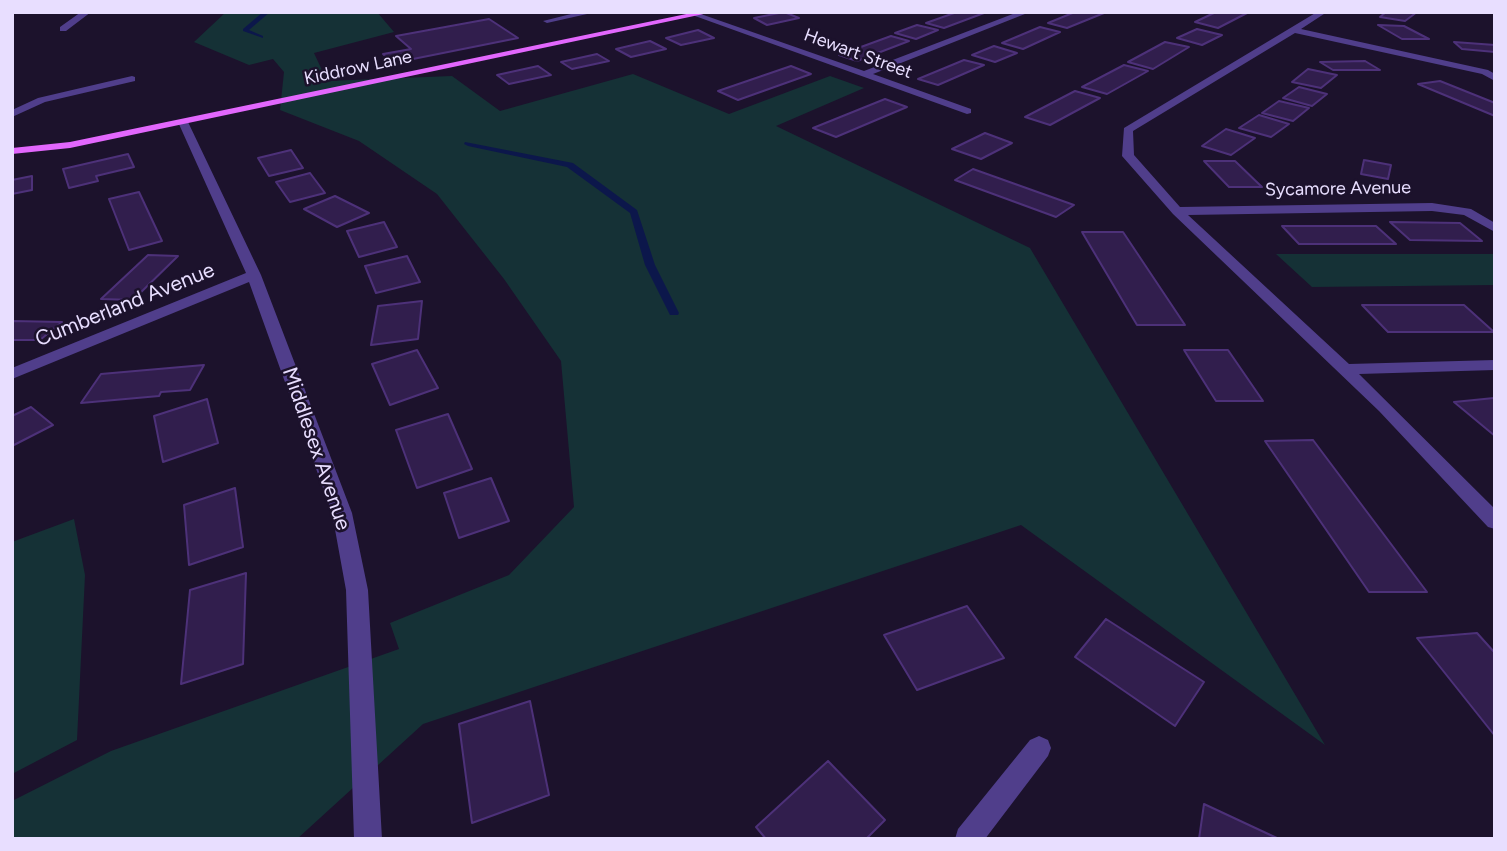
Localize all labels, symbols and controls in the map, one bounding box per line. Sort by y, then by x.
street label: Hewart Street [801,24,915,84]
street label: Kiddrow Lane [302,46,414,90]
street label: Sycamore Avenue [1265,177,1411,201]
street label: Cumberland Avenue [32,258,218,352]
street label: Middlesex Avenue [276,364,356,534]

